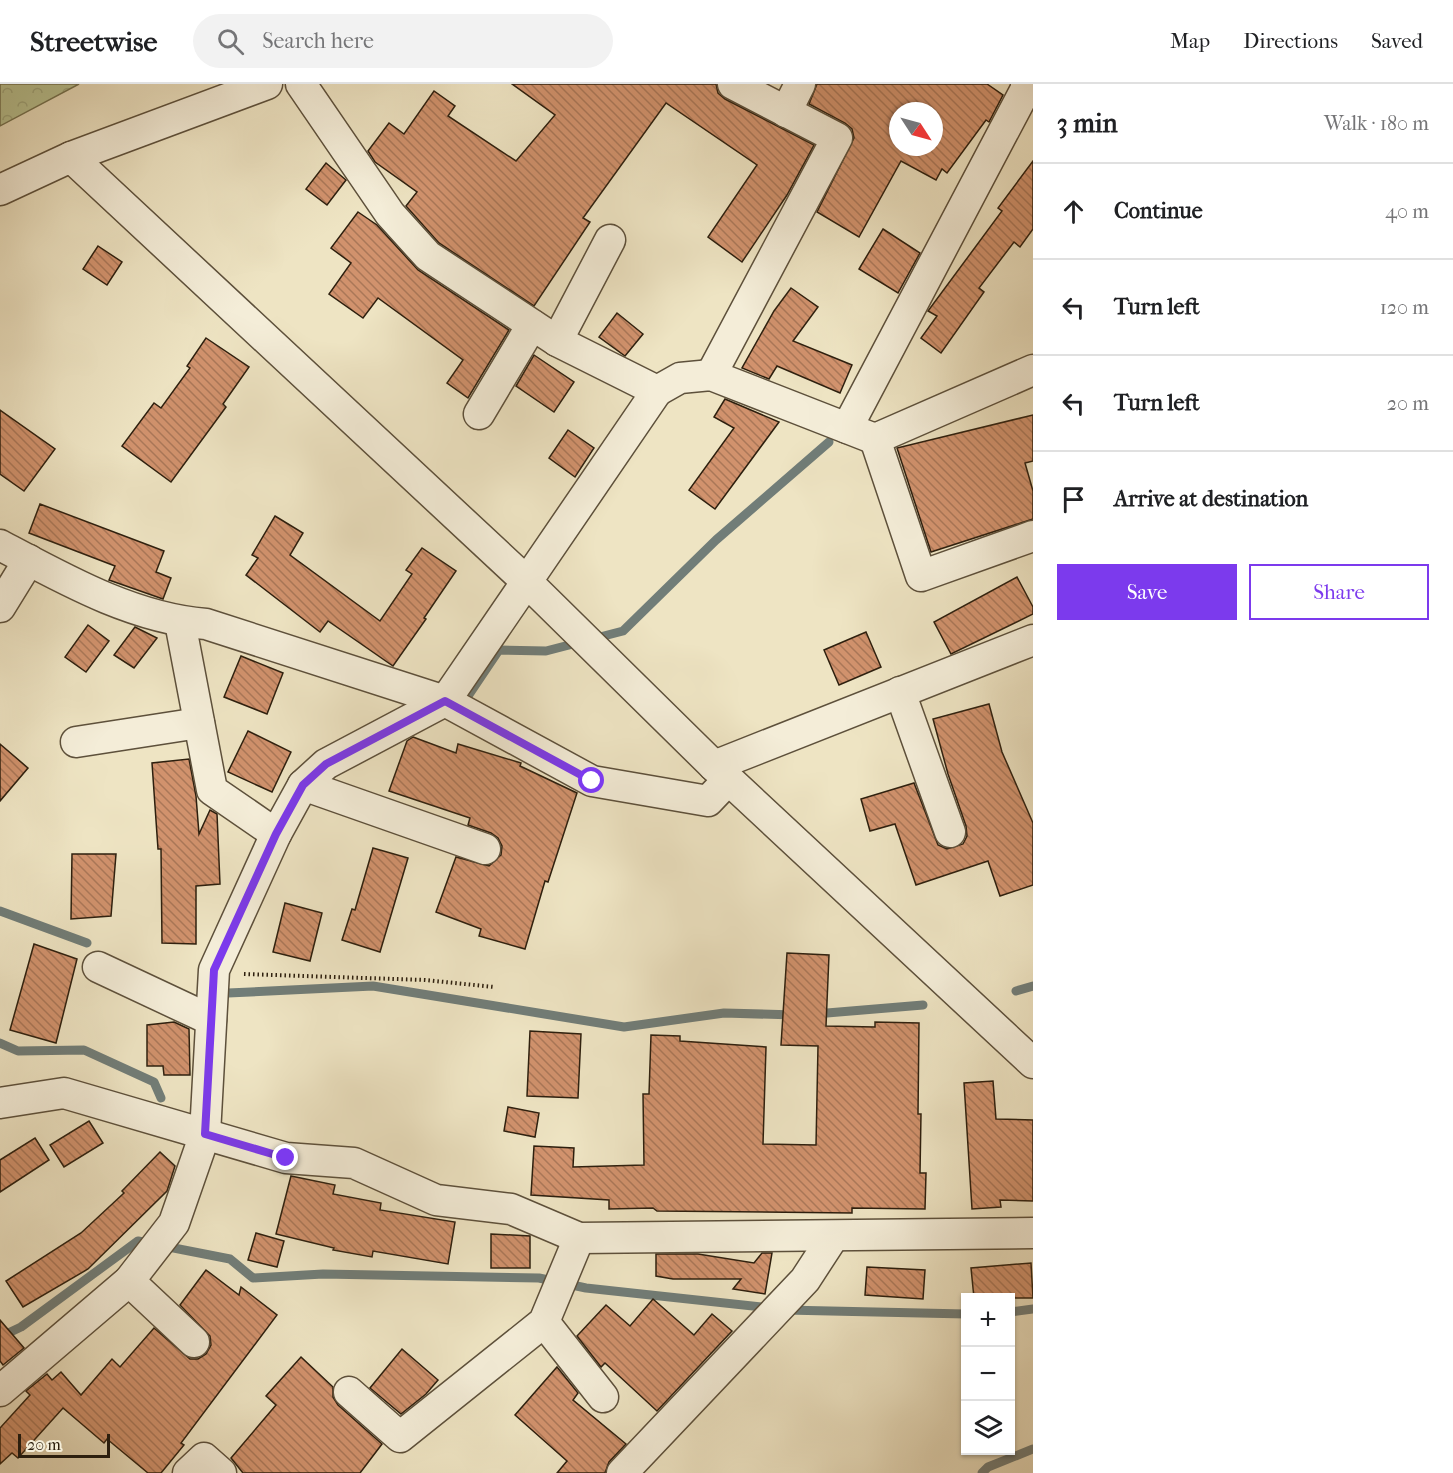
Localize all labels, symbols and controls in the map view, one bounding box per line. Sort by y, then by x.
search box [193,14,613,68]
text: Streetwise [30,25,157,58]
icon: search [214,25,247,58]
text: Search here [262,28,374,54]
text: Map [1170,29,1210,53]
text: Directions [1243,29,1338,53]
text: Saved [1371,29,1423,53]
north arrow [889,102,943,156]
text: 3 min [1057,108,1118,139]
text: Walk · 180 m [1324,112,1429,135]
icon: ahead [1057,195,1090,228]
text: Continue [1114,198,1203,224]
text: 40 m [1385,200,1429,223]
icon: left [1057,291,1090,324]
text: Turn left [1114,294,1200,320]
text: 120 m [1380,296,1429,319]
icon: left [1057,387,1090,420]
text: Turn left [1114,390,1200,416]
text: 20 m [1387,392,1429,415]
icon: arrive [1057,483,1090,516]
text: Arrive at destination [1114,486,1308,512]
button: Save [1057,564,1237,620]
button: Share [1249,564,1429,620]
route start [578,767,604,793]
route end [272,1144,298,1170]
map controls [961,1293,1015,1455]
button: + [961,1293,1015,1347]
button: − [961,1347,1015,1401]
button: layers [961,1401,1015,1455]
scale bar [18,1431,110,1458]
text: 20 m [27,1435,61,1454]

